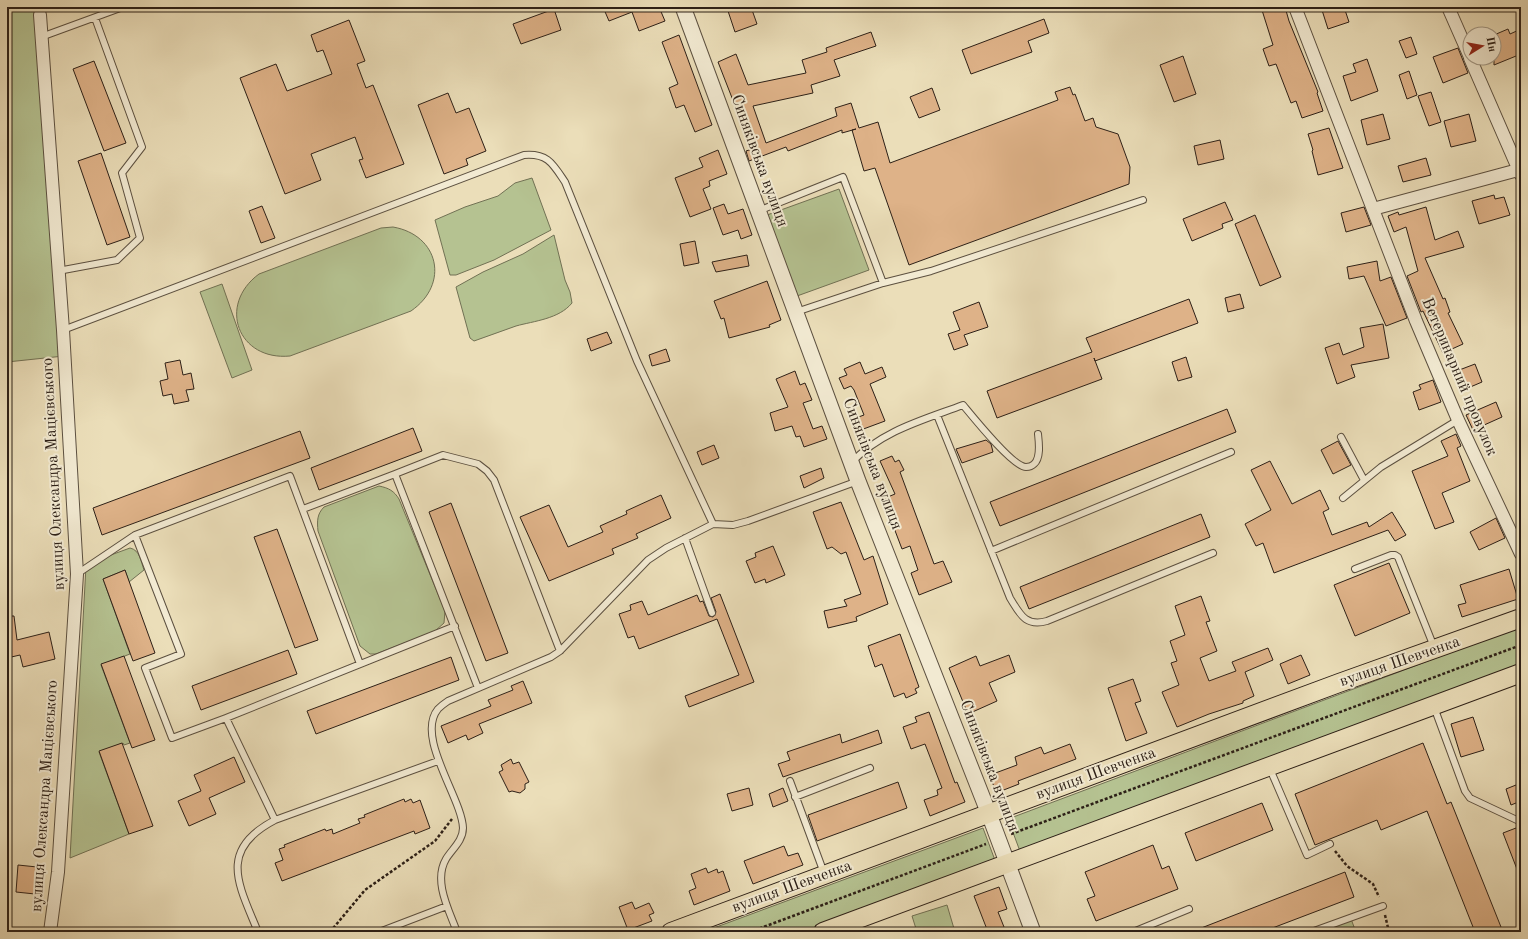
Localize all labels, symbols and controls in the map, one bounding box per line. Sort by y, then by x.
north arrow [1462,26,1502,66]
text: Пн [1483,36,1497,53]
street label: Синяківська вулиця [728,93,790,229]
street label: Ветеринарний провулок [1418,296,1500,458]
street label: вулиця Олександра Мацієвського [40,357,68,591]
street label: Синяківська вулиця [840,396,904,532]
street label: вулиця Шевченка [1338,634,1462,690]
street label: вулиця Олександра Мацієвського [29,679,61,913]
street label: Синяківська вулиця [957,698,1021,834]
street label: вулиця Шевченка [1034,745,1158,803]
street label: вулиця Шевченка [730,858,854,916]

